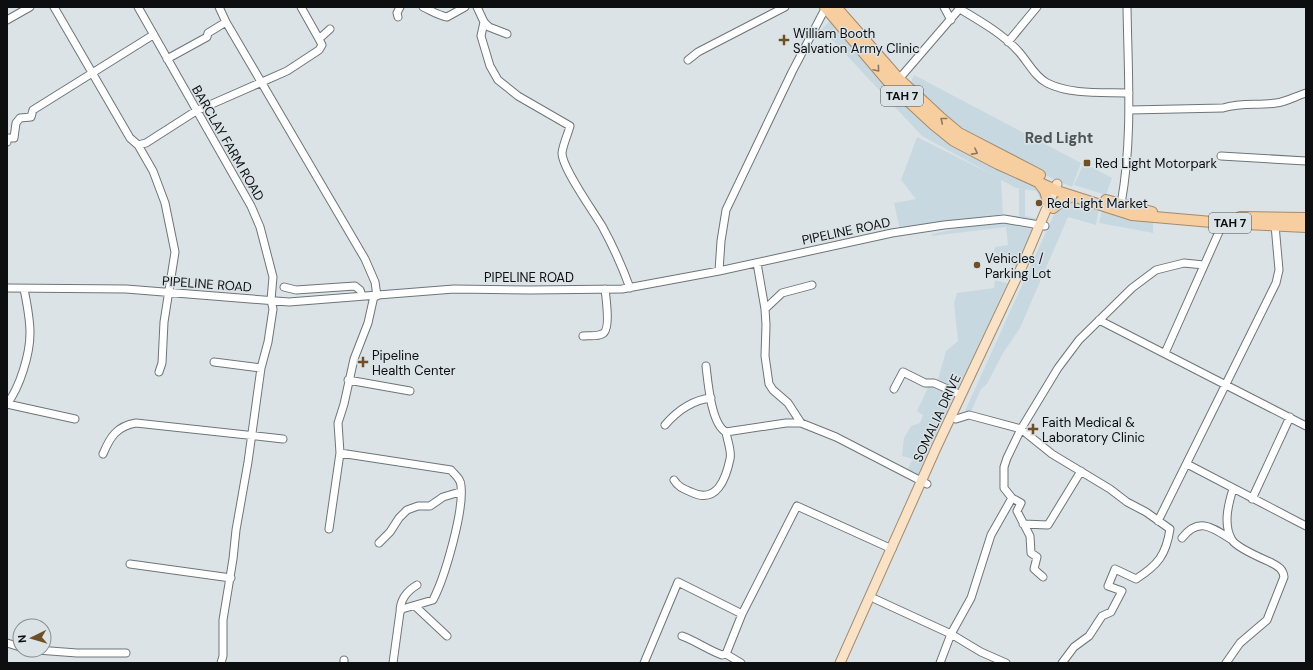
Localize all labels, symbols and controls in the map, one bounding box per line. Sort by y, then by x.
place label: William Booth Salvation Army Clinic [793,25,920,57]
marker: William Booth Salvation Army Clinic [778,34,790,46]
one-way arrow [873,64,880,71]
street label: BARCLAY FARM ROAD [188,82,268,204]
road number: TAH 7 [881,86,923,106]
one-way arrow [941,117,948,124]
district label: Red Light [1025,128,1093,148]
one-way arrow [971,147,979,155]
place label: Red Light Motorpark [1095,155,1217,172]
marker: Red Light Motorpark [1082,158,1092,168]
place label: Red Light Market [1047,195,1148,212]
marker: Red Light Market [1034,198,1044,208]
street label: PIPELINE ROAD [800,213,892,249]
road number: TAH 7 [1209,213,1251,233]
place label: Vehicles / Parking Lot [985,250,1051,282]
marker: Vehicles / Parking Lot [972,260,982,270]
street label: PIPELINE ROAD [484,269,574,286]
street label: PIPELINE ROAD [162,272,252,296]
place label: Pipeline Health Center [372,347,456,379]
marker: Pipeline Health Center [357,356,369,368]
street label: SOMALIA DRIVE [909,371,965,465]
place label: Faith Medical & Laboratory Clinic [1042,414,1145,446]
marker: Faith Medical & Laboratory Clinic [1027,423,1039,435]
north arrow [12,618,52,658]
text: N [15,634,29,643]

